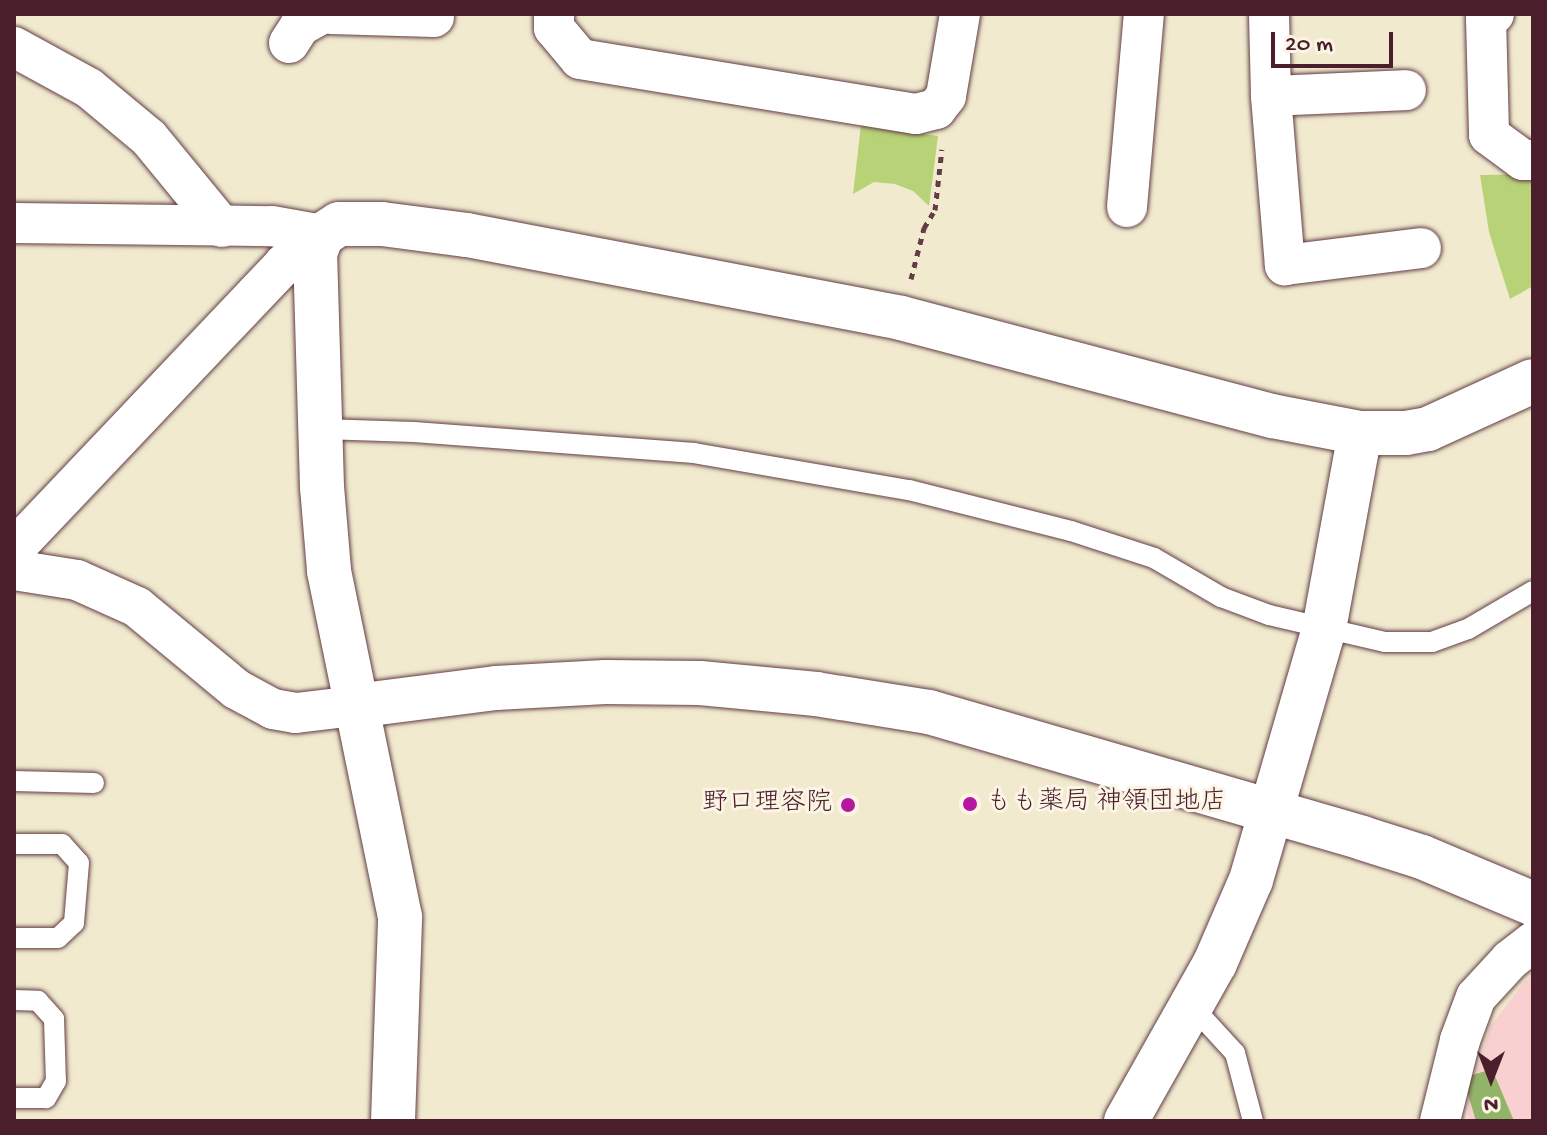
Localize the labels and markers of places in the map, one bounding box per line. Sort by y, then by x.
place label: もも薬局 神領団地店 [986,788,1226,820]
place label: 野口理容院 [702,789,832,821]
marker: もも薬局 神領団地店 [961,795,979,813]
marker: 野口理容院 [839,796,857,814]

